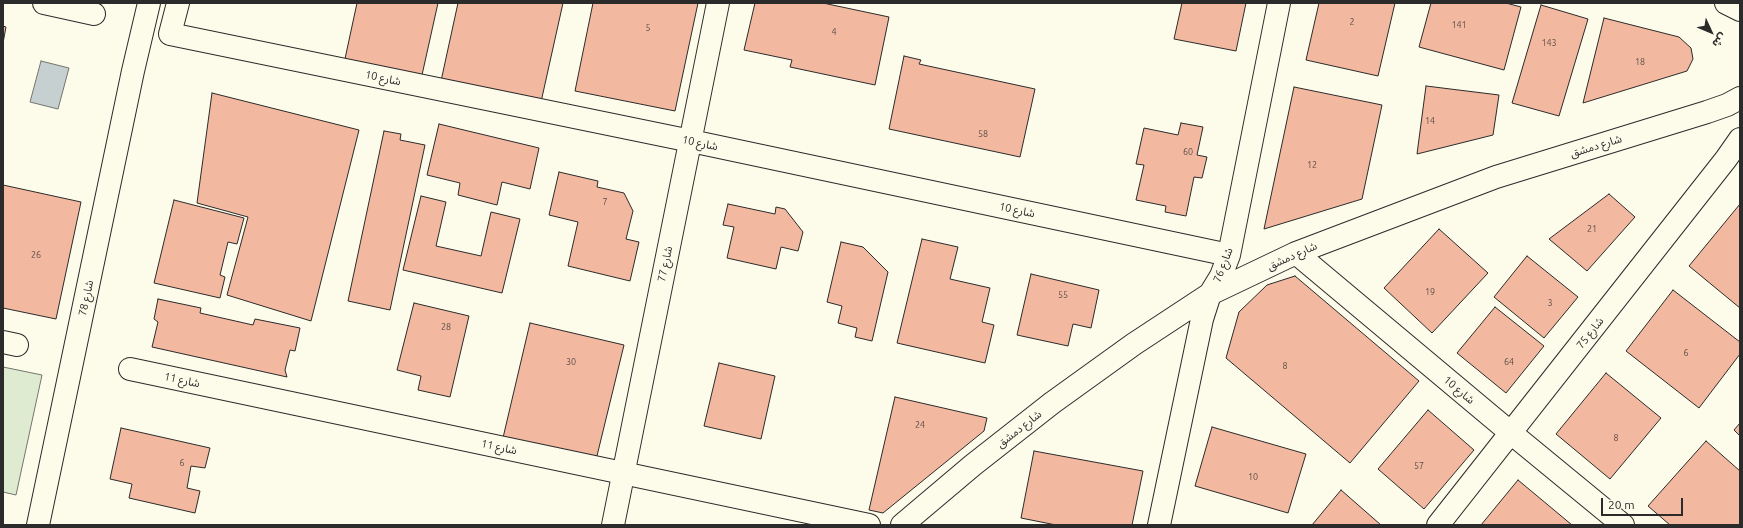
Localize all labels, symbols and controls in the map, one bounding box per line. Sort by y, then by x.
north arrow [1691,12,1731,52]
house number: 2 [1349,17,1355,27]
house number: 141 [1451,20,1467,30]
house number: 5 [645,23,651,33]
house number: 4 [831,27,837,37]
text: ش [1710,31,1729,50]
house number: 143 [1541,38,1557,48]
house number: 18 [1635,57,1645,67]
street label: شارع 10 [364,68,402,88]
house number: 14 [1425,116,1435,126]
house number: 58 [978,129,988,139]
street label: شارع دمشق [1569,132,1623,160]
street label: شارع 10 [681,133,719,153]
house number: 60 [1183,147,1193,157]
house number: 12 [1307,160,1317,170]
house number: 7 [602,197,608,207]
street label: شارع 10 [998,200,1036,220]
house number: 21 [1587,224,1597,234]
street label: شارع دمشق [1265,239,1319,273]
street label: شارع 77 [655,245,675,283]
street label: شارع 76 [1210,246,1236,284]
house number: 26 [31,250,41,260]
street label: شارع 78 [76,279,96,317]
house number: 19 [1425,287,1435,297]
house number: 55 [1058,290,1068,300]
house number: 3 [1547,298,1553,308]
street label: شارع 75 [1574,315,1606,351]
house number: 28 [441,322,451,332]
house number: 6 [1683,348,1689,358]
house number: 30 [566,357,576,367]
house number: 64 [1504,357,1514,367]
house number: 8 [1282,361,1288,371]
street label: شارع 11 [163,370,201,390]
street label: شارع 10 [1441,373,1477,407]
street label: شارع دمشق [994,407,1044,451]
house number: 24 [915,420,925,430]
house number: 8 [1613,433,1619,443]
street label: شارع 11 [480,437,518,457]
house number: 6 [179,458,185,468]
house number: 57 [1414,461,1424,471]
house number: 10 [1248,472,1258,482]
scale bar [1603,490,1685,516]
text: 20 m [1608,498,1635,511]

